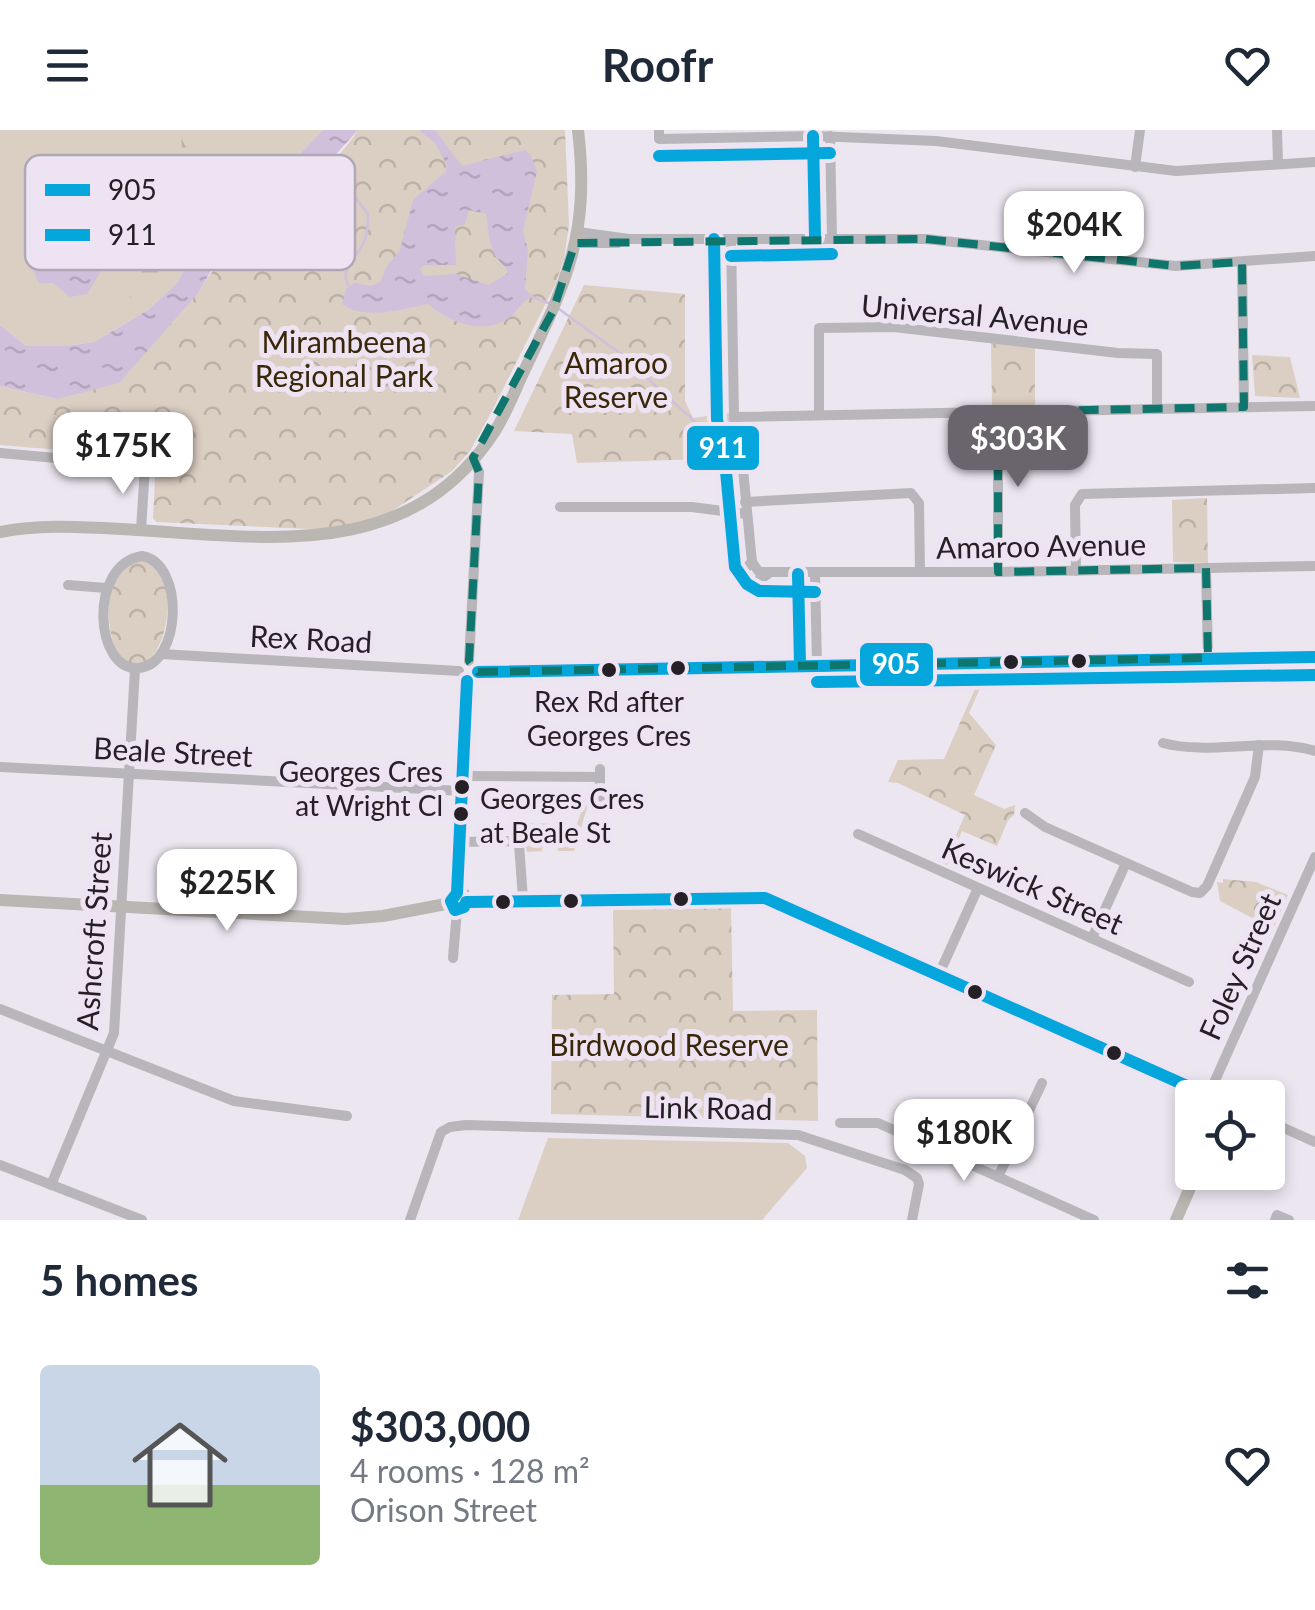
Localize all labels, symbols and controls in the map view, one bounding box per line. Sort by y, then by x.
icon: menu [40,38,95,93]
text: Roofr [602,38,713,92]
icon: heart [1220,38,1275,93]
legend [25,155,355,270]
text: 905 [108,172,157,206]
pin: $204K [1004,191,1144,276]
text: $204K [1026,204,1122,243]
text: 911 [108,217,157,251]
street label: Universal Avenue [860,286,1090,342]
park label: Mirambeena Regional Park [255,323,434,393]
park label: Amaroo Reserve [564,344,668,414]
pin: $303K [948,405,1088,490]
pin: $175K [53,412,193,497]
text: $303K [970,418,1066,457]
line badge: 911 [685,424,761,472]
text: $175K [75,425,171,464]
text: 911 [699,430,747,464]
street label: Amaroo Avenue [936,525,1146,565]
street label: Rex Road [249,617,373,659]
line badge: 905 [858,641,935,688]
text: 905 [872,646,920,680]
unlabelled marker [1069,651,1089,671]
unlabelled marker [1001,652,1021,672]
unlabelled marker [668,658,688,678]
marker: Rex Rd after Georges Cres [599,660,619,680]
place label: Rex Rd after Georges Cres [527,684,691,752]
street label: Beale Street [92,729,254,773]
place label: Georges Cres at Wright Cl [279,754,443,822]
marker: Georges Cres at Wright Cl [452,777,472,797]
place label: Georges Cres at Beale St [480,781,644,849]
marker: Georges Cres at Beale St [451,804,471,824]
street label: Keswick Street [937,829,1129,941]
street label: Ashcroft Street [68,830,118,1031]
pin: $225K [157,849,297,934]
text: $225K [179,862,275,901]
street label: Foley Street [1191,887,1287,1045]
unlabelled marker [671,889,691,909]
unlabelled marker [561,891,581,911]
unlabelled marker [493,892,513,912]
unlabelled marker [965,982,985,1002]
park label: Birdwood Reserve [549,1026,789,1062]
unlabelled marker [1104,1043,1124,1063]
map controls [1175,1080,1285,1190]
button: locate [1175,1080,1285,1190]
street label: Link Road [643,1088,773,1126]
pin: $180K [894,1099,1034,1184]
text: $180K [916,1112,1012,1151]
icon: filters [1220,1253,1275,1308]
text: 5 homes [40,1255,198,1305]
text: $303,000 [350,1401,530,1451]
icon: home [120,1405,240,1525]
icon: heart [1220,1438,1275,1493]
text: 4 rooms · 128 m² [350,1451,590,1490]
text: Orison Street [350,1490,537,1529]

